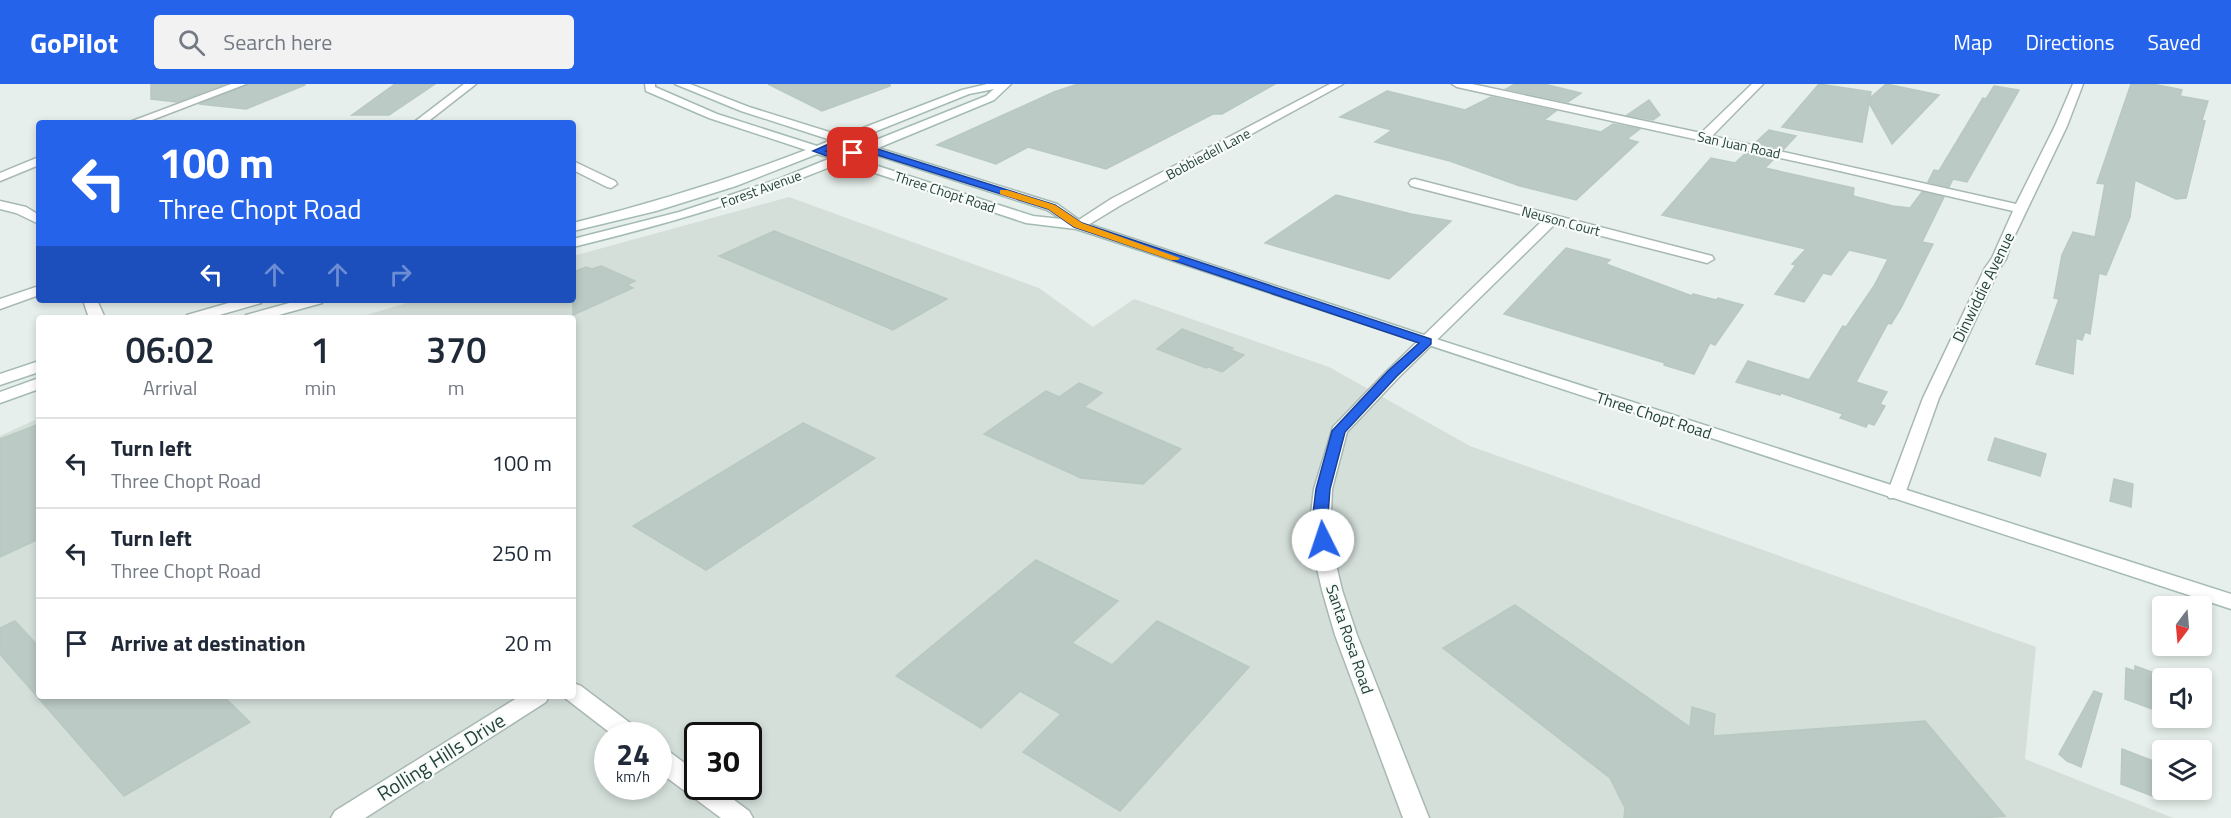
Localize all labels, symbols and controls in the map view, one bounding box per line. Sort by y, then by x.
search box [154,15,574,69]
text: GoPilot [30,21,118,64]
text: Search here [223,25,332,59]
icon: search [175,26,208,59]
text: Map [1953,26,1993,58]
text: Directions [2026,26,2115,58]
text: Saved [2148,26,2201,58]
street label: Bobbiedell Lane [1162,122,1254,185]
street label: San Juan Road [1696,125,1783,164]
pin [827,127,878,178]
text: 100 m [159,130,274,194]
icon: arrive [836,136,869,169]
icon: left [60,144,138,222]
street label: Forest Avenue [717,164,804,213]
street label: Three Chopt Road [892,165,998,218]
text: Three Chopt Road [159,188,361,229]
street label: Neuson Court [1520,200,1603,241]
street label: Dinwiddie Avenue [1946,228,2020,346]
icon: left [195,258,228,291]
icon: ahead [258,258,291,291]
icon: ahead [321,258,354,291]
icon: right [384,258,417,291]
text: 06:02 [126,322,215,377]
text: 1 [310,322,330,377]
text: 370 [426,322,486,377]
text: Arrival [143,372,197,403]
text: min [304,372,336,403]
text: m [448,372,464,403]
street label: Three Chopt Road [1593,385,1715,445]
text: Turn left [111,431,192,465]
text: 100 m [492,446,552,480]
icon: left [60,447,93,480]
text: Three Chopt Road [111,465,261,496]
position arrow [1291,508,1355,572]
text: Turn left [111,521,192,555]
text: 250 m [492,536,552,570]
icon: left [60,537,93,570]
text: Three Chopt Road [111,555,261,586]
street label: Santa Rosa Road [1320,581,1380,697]
north arrow [2152,596,2212,656]
map controls [2152,596,2212,800]
text: Arrive at destination [111,626,306,660]
text: 20 m [504,626,552,660]
icon: arrive [60,627,93,660]
button: sound [2152,668,2212,728]
street label: Rolling Hills Drive [370,705,511,808]
speed limit sign: 30 [684,722,762,800]
text: 24 [616,731,650,777]
button: layers [2152,740,2212,800]
text: km/h [616,765,650,788]

